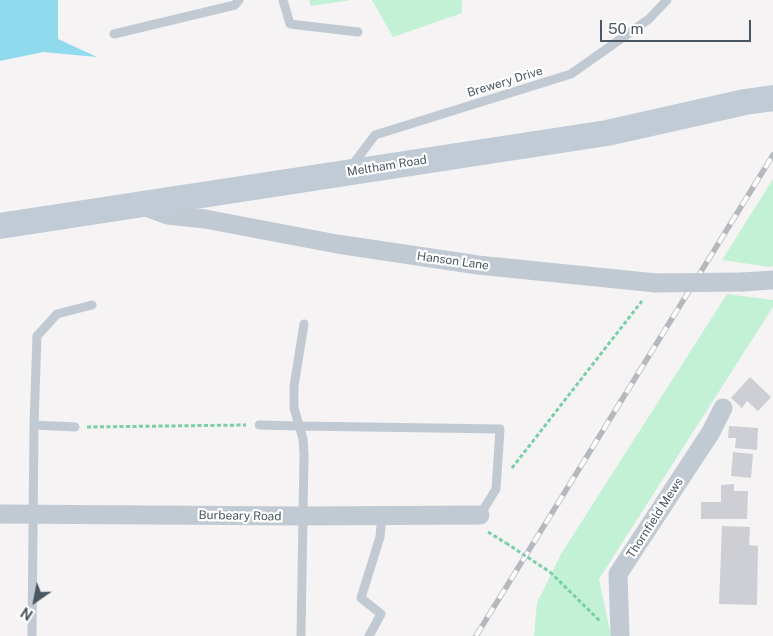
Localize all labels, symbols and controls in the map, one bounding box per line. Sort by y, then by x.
scale bar [603,10,754,42]
text: 50 m [608,20,643,37]
street label: Brewery Drive [465,64,545,100]
street label: Meltham Road [346,153,428,179]
street label: Hanson Lane [416,249,490,273]
street label: Thornfield Mews [624,475,686,561]
street label: Burbeary Road [198,508,282,524]
north arrow [10,576,60,626]
text: N [18,604,36,623]

